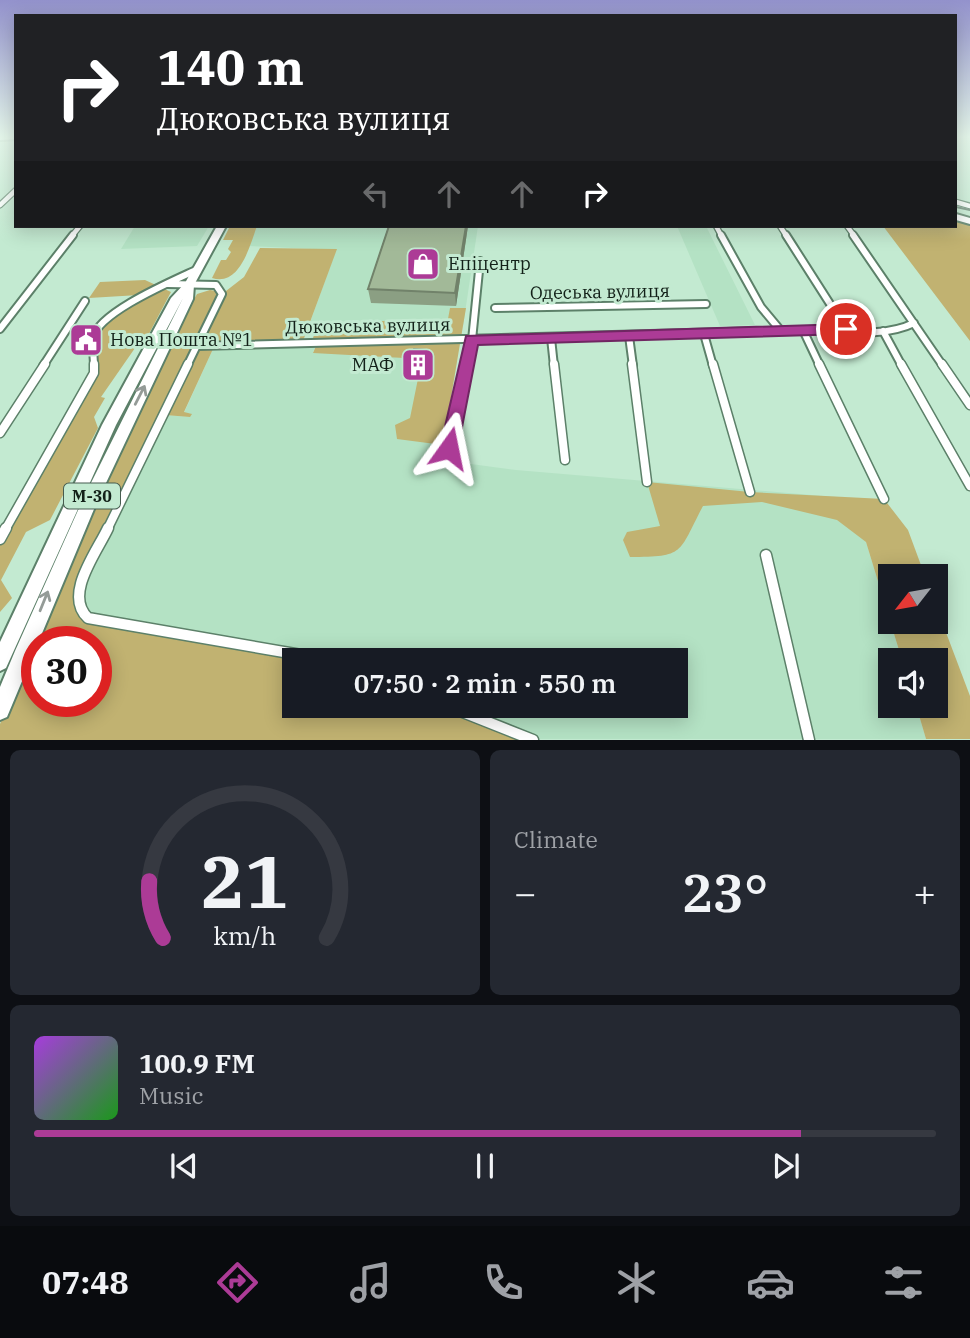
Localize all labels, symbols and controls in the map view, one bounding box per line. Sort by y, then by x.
text: 140 m [157,35,304,98]
icon: right [42,42,133,133]
text: Дюковська вулиця [157,97,451,139]
icon: left [357,175,395,213]
icon: ahead [430,175,468,213]
icon: ahead [503,175,541,213]
icon: right [576,175,614,213]
shop icon: Епіцентр [404,245,442,283]
place label: Епіцентр [448,252,531,275]
street label: Одеська вулиця [530,279,670,304]
pin [816,299,876,359]
icon: arrive [827,310,865,348]
street label: Дюковська вулиця [285,313,451,338]
public building icon: Нова Пошта №1 [67,321,105,359]
place label: Нова Пошта №1 [110,328,253,351]
building icon: МАФ [399,346,437,384]
place label: МАФ [352,353,394,376]
one-way arrow [133,385,147,405]
position arrow [412,411,486,485]
road number: М-30 [64,484,120,509]
north arrow [878,564,948,634]
map controls [878,564,948,718]
one-way arrow [39,591,52,612]
speed limit sign: 30 [21,626,112,717]
button: sound [878,648,948,718]
text: 07:50 · 2 min · 550 m [354,666,616,700]
text: Climate [514,824,598,854]
text: 21 [201,834,289,929]
text: 23° [682,859,768,926]
text: − [514,868,537,917]
text: + [913,868,936,917]
text: km/h [213,919,277,952]
text: 100.9 FM [139,1046,255,1080]
text: Music [139,1080,204,1110]
icon: previous [165,1147,203,1185]
icon: pause [466,1147,504,1185]
icon: next [767,1147,805,1185]
icon: directions [213,1258,262,1307]
icon: music [346,1258,395,1307]
icon: phone [479,1258,528,1307]
icon: climate [612,1258,661,1307]
icon: car [746,1258,795,1307]
icon: filters [879,1258,928,1307]
text: 07:48 [42,1261,129,1303]

